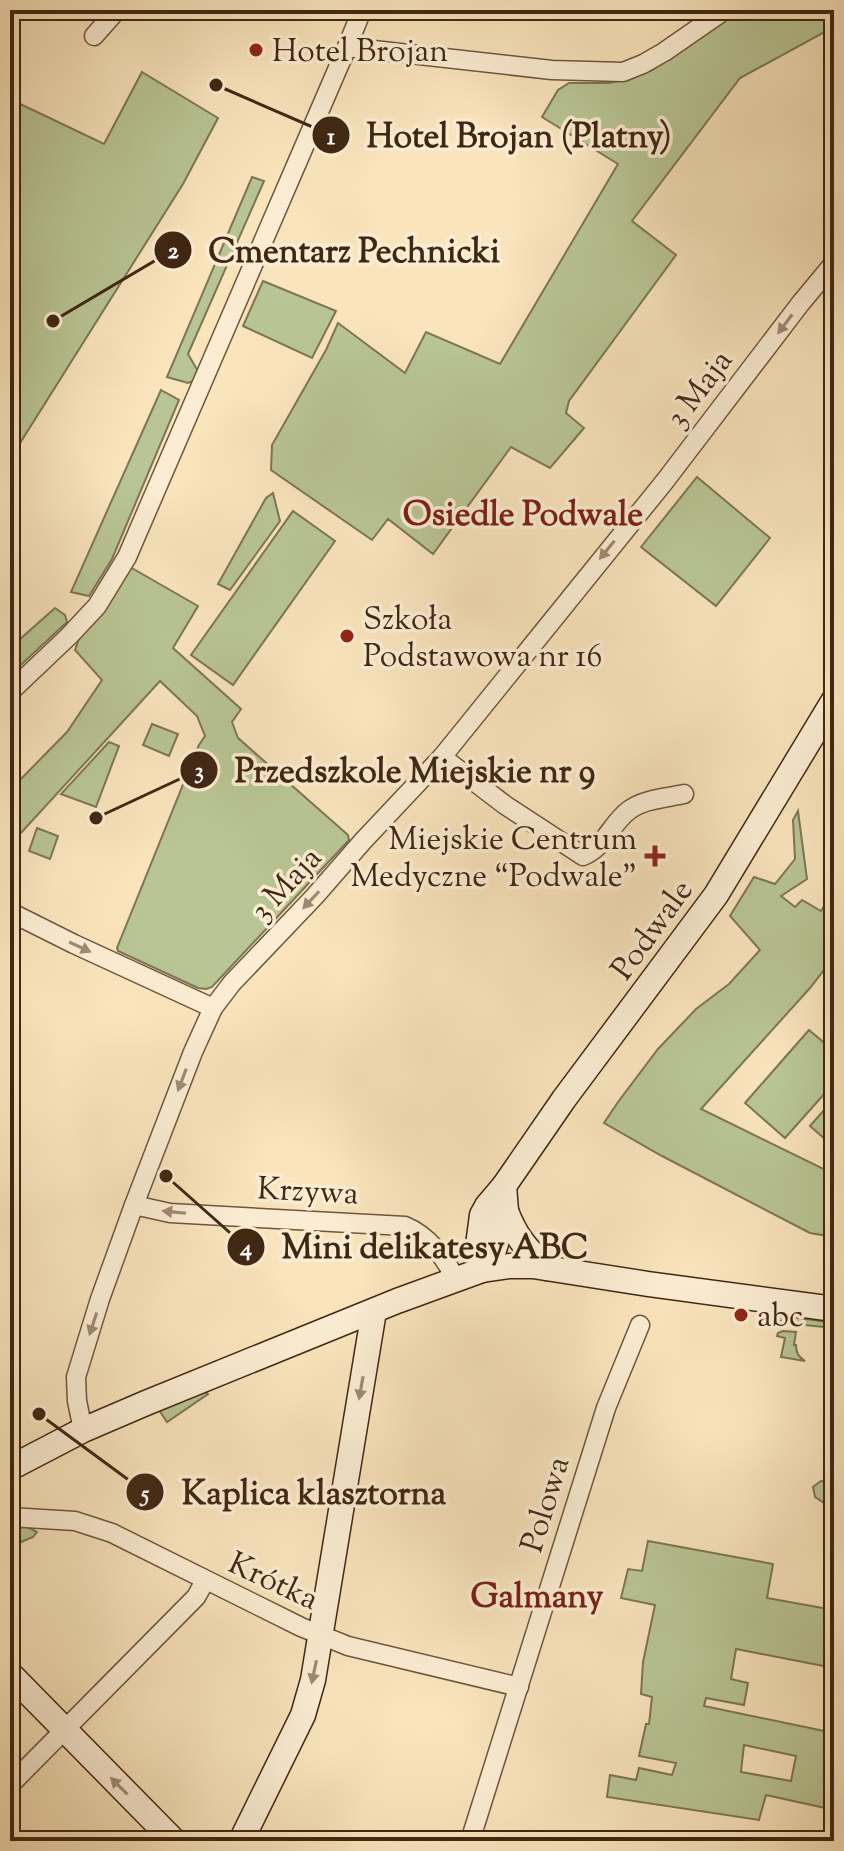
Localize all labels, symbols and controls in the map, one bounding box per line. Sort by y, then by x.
place label: Hotel Brojan [272,30,448,76]
marker: Hotel Brojan [247,41,265,59]
callout: Hotel Brojan (Platny) [311,106,688,164]
text: Hotel Brojan (Platny) [367,114,671,163]
text: 1 [327,121,336,155]
callout: Cmentarz Pechnicki [153,221,516,279]
text: Cmentarz Pechnicki [208,229,500,278]
text: 2 [167,235,179,269]
one-way arrow [777,314,793,334]
street label: 3 Maja [656,341,745,438]
district label: Osiedle Podwale [403,492,643,541]
one-way arrow [599,540,616,560]
place label: Szkoła Podstawowa nr 16 [363,598,602,681]
marker: Szkoła Podstawowa nr 16 [338,627,356,645]
callout: Przedszkole Miejskie nr 9 [179,741,612,799]
text: Przedszkole Miejskie nr 9 [235,749,595,798]
text: 3 [194,755,204,789]
place label: Miejskie Centrum Medyczne “Podwale” [350,818,637,901]
street label: 3 Maja [241,837,334,933]
marker: Miejskie Centrum Medyczne “Podwale” [644,845,666,867]
street label: Podwale [601,871,706,990]
one-way arrow [303,890,321,909]
one-way arrow [68,940,91,953]
one-way arrow [175,1068,188,1092]
street label: Krzywa [256,1167,360,1219]
one-way arrow [161,1206,186,1219]
callout: Mini delikatesy ABC [226,1218,605,1276]
text: Mini delikatesy ABC [282,1225,588,1274]
text: 4 [239,1232,252,1266]
place label: abc [757,1295,803,1341]
marker: abc [732,1306,750,1324]
one-way arrow [86,1312,98,1336]
one-way arrow [355,1376,367,1401]
street label: Polowa [511,1451,583,1558]
callout: Kaplica klasztorna [125,1463,462,1521]
text: Kaplica klasztorna [182,1471,447,1520]
text: 5 [139,1478,150,1512]
street label: Krótka [220,1542,326,1624]
district label: Galmany [471,1574,603,1623]
one-way arrow [308,1660,320,1685]
one-way arrow [110,1777,129,1796]

